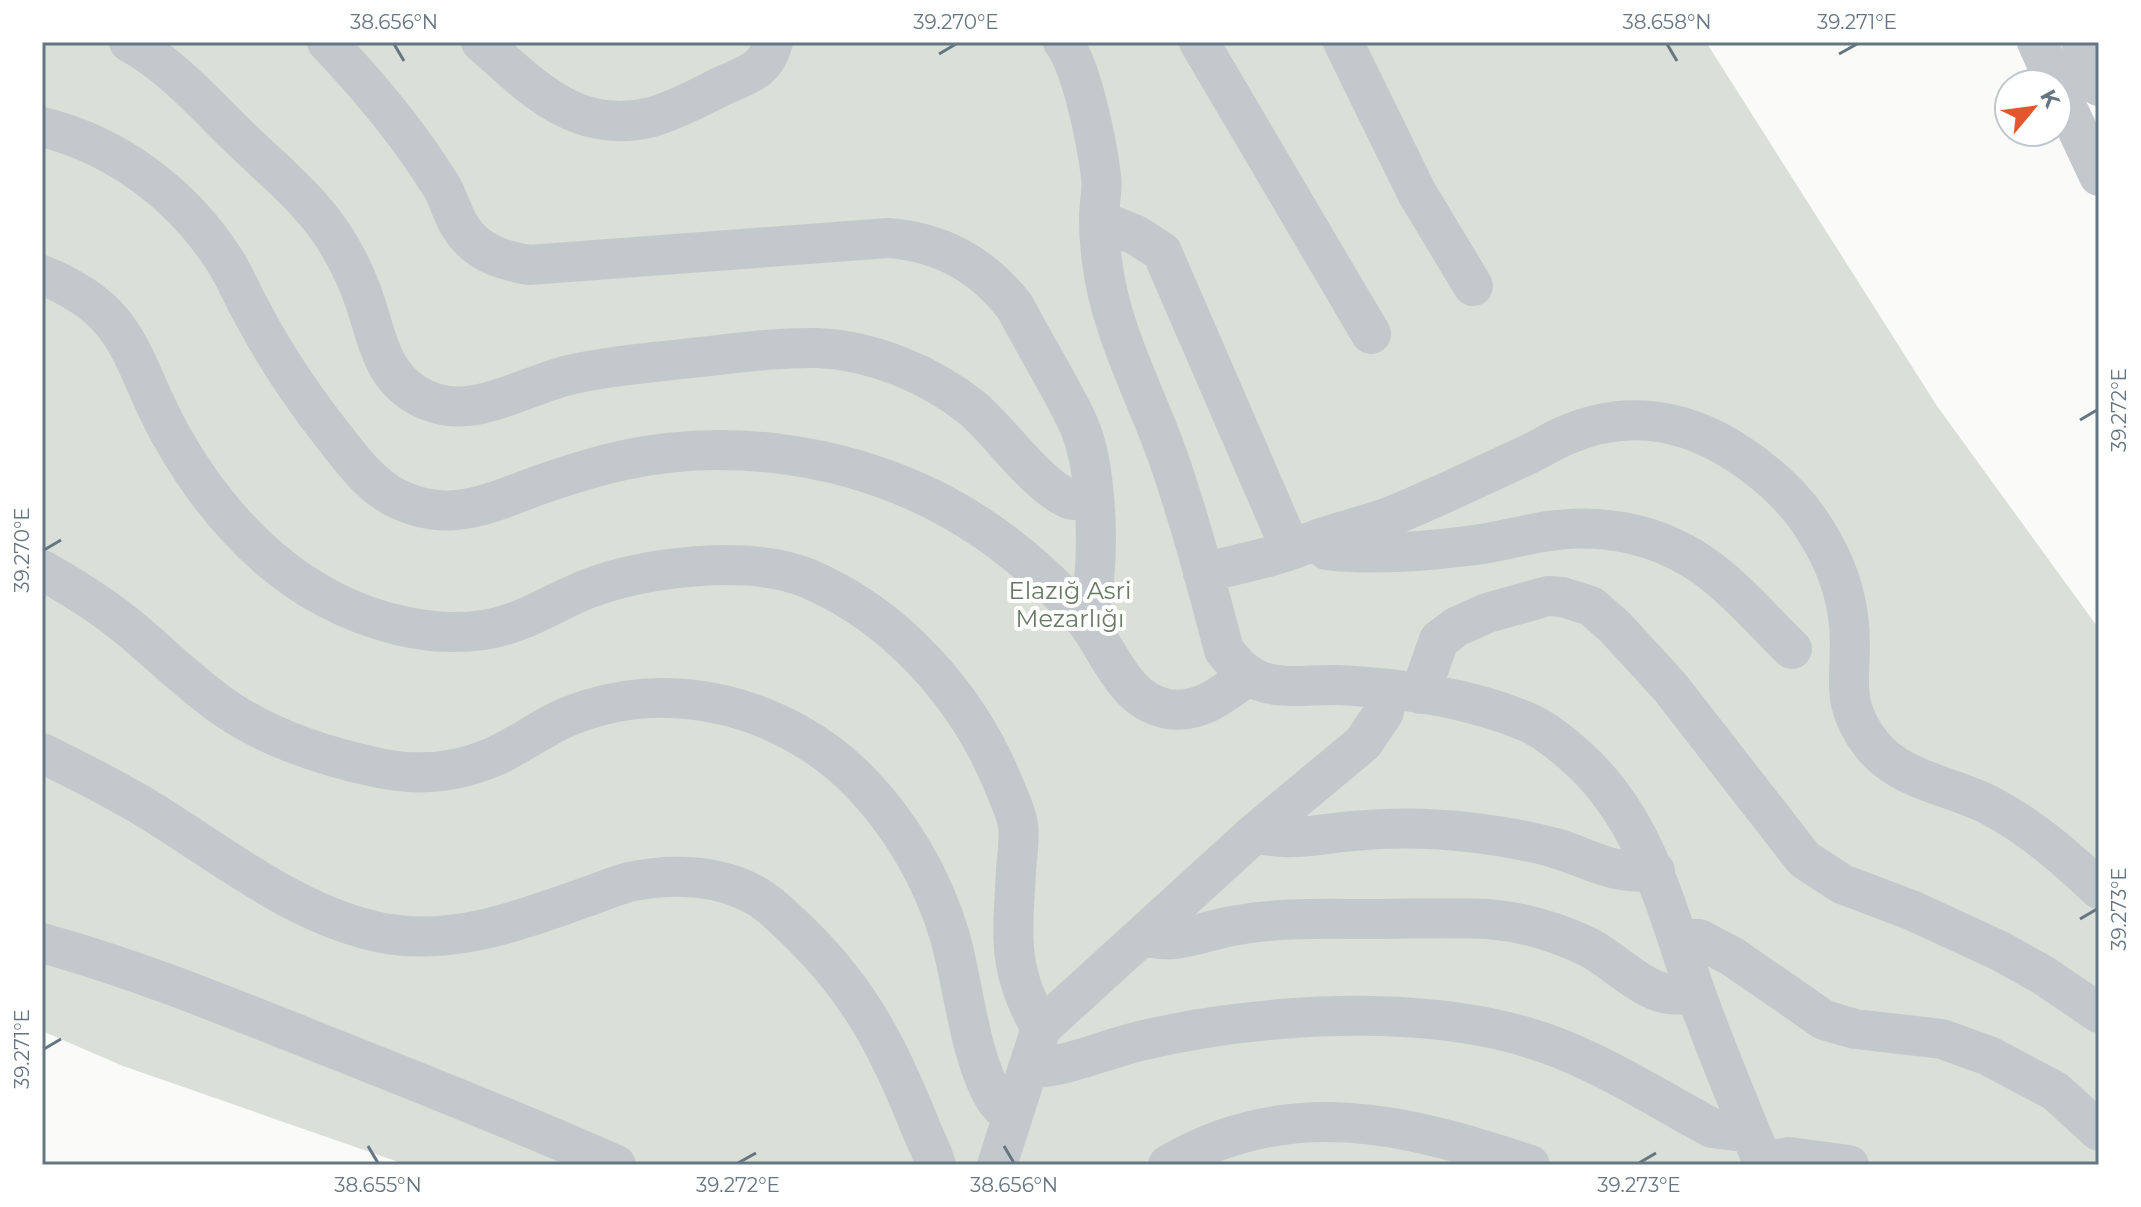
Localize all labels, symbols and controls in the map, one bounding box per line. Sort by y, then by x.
text: 38.656°N [350,10,438,34]
text: 39.270°E [913,10,999,34]
text: 38.658°N [1622,10,1712,34]
text: 39.271°E [1817,10,1897,34]
north arrow [1993,68,2073,148]
text: K [2034,85,2066,113]
text: 39.272°E [2107,368,2131,452]
text: 39.270°E [10,507,34,593]
park label: Elazığ Asri Mezarlığı [1009,576,1131,633]
text: 39.273°E [2107,867,2131,951]
text: 39.271°E [10,1009,34,1089]
text: 38.655°N [334,1173,422,1197]
text: 39.272°E [696,1173,780,1197]
text: 38.656°N [970,1173,1058,1197]
text: 39.273°E [1597,1173,1681,1197]

